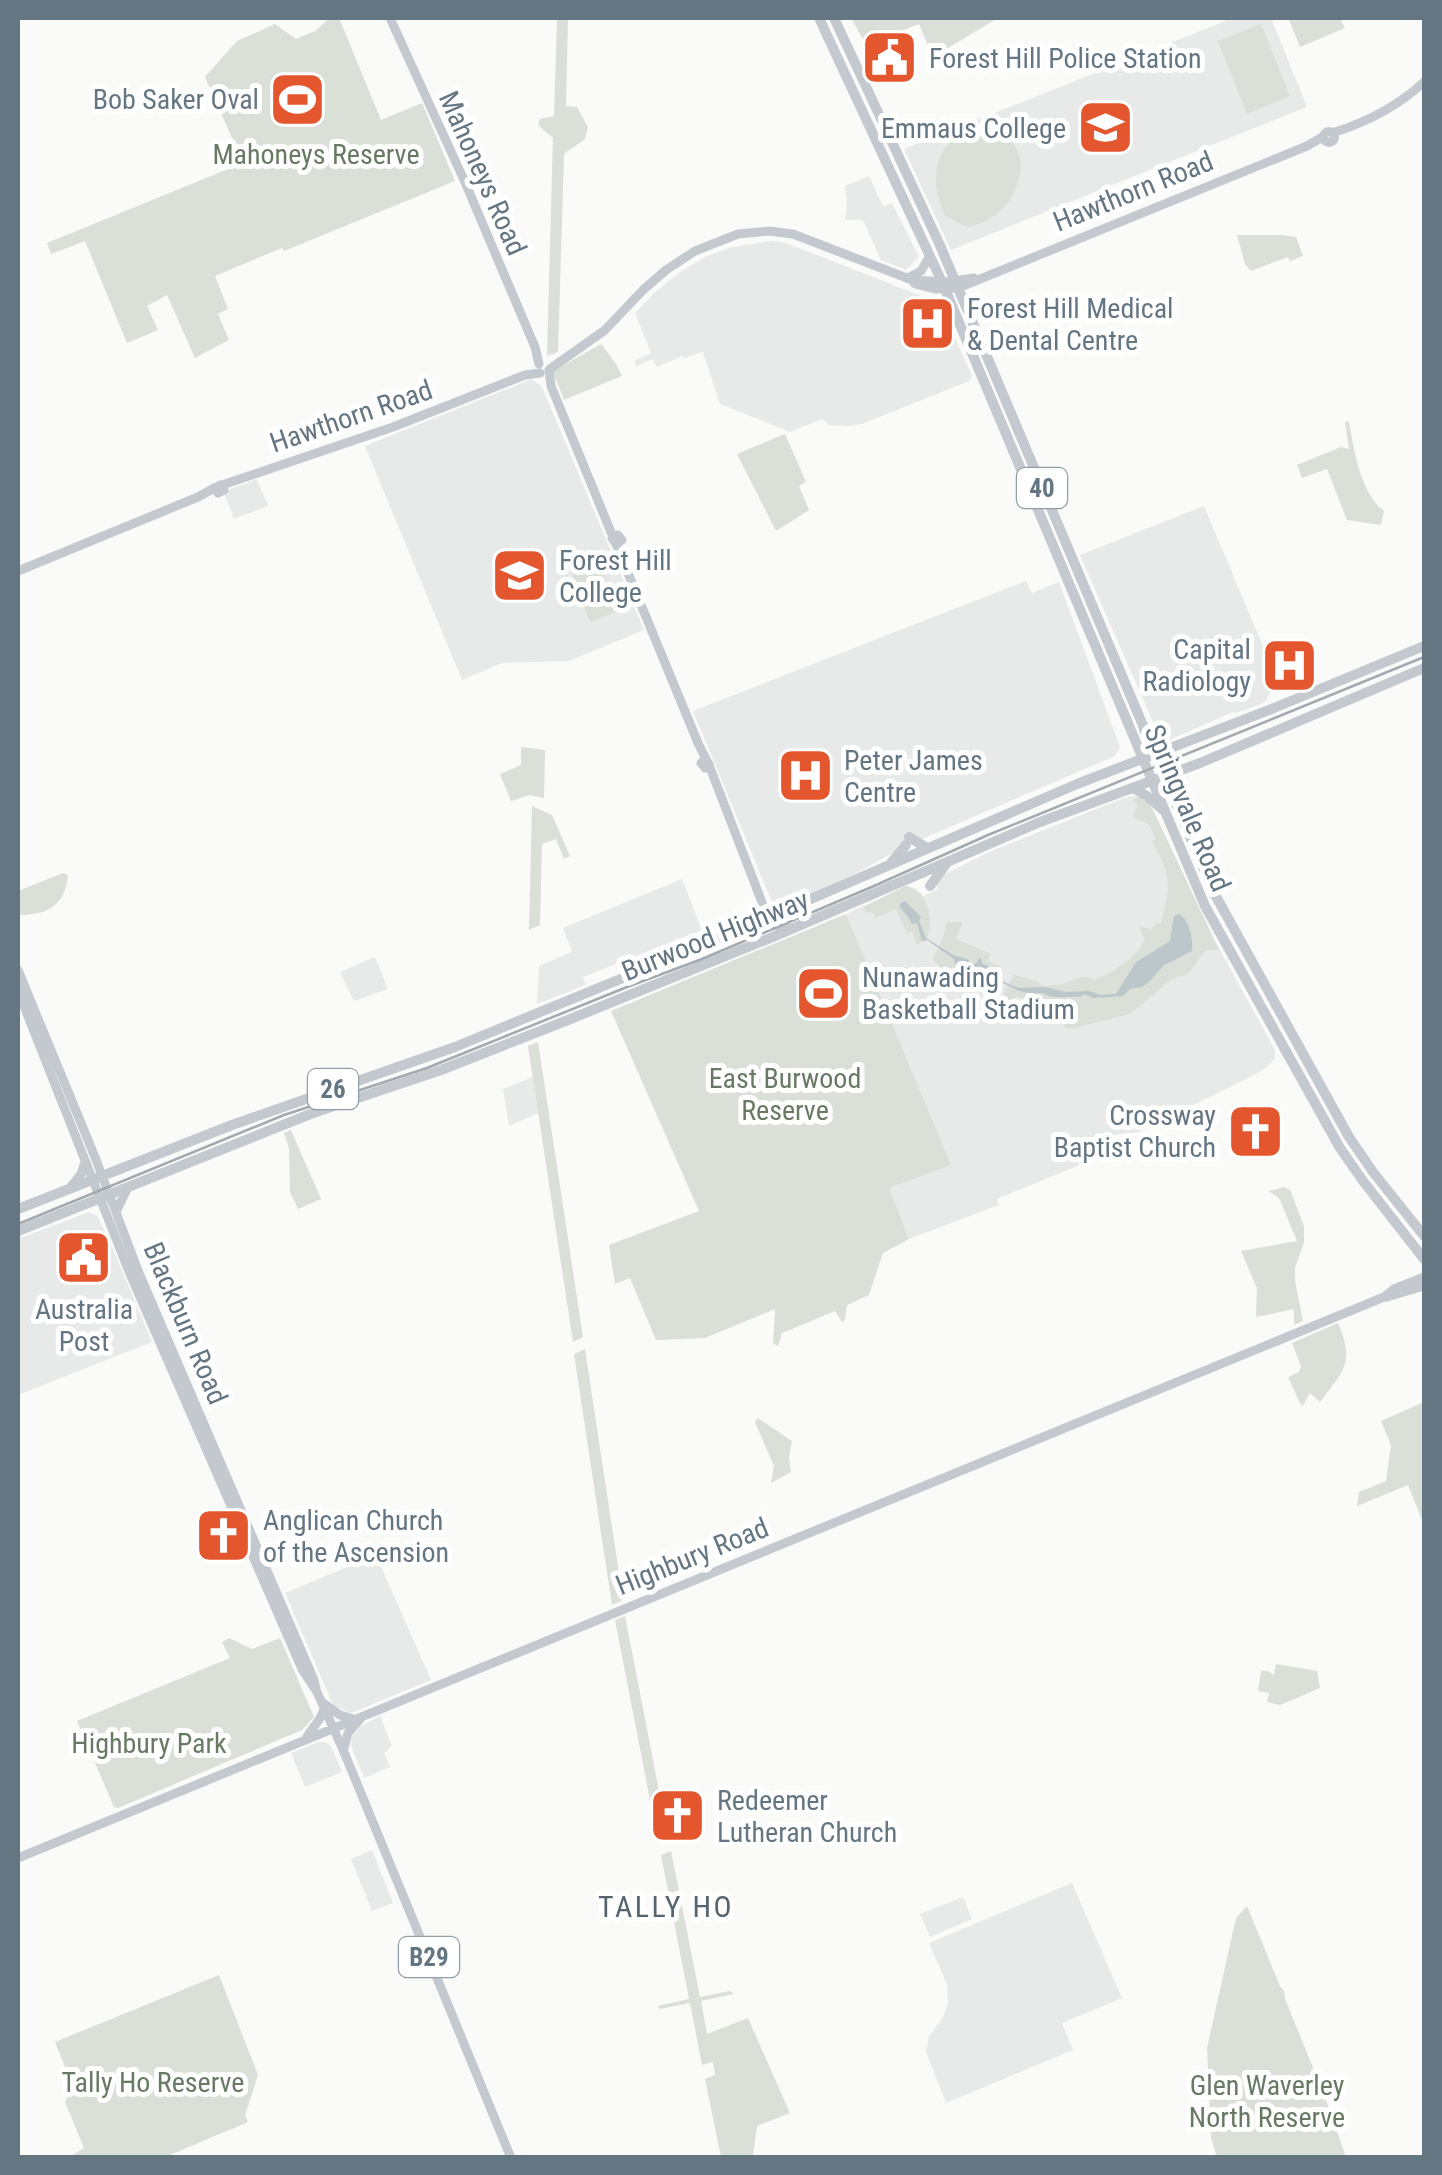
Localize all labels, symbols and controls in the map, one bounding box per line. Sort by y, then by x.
public building icon: Forest Hill Police Station [860,28,920,88]
place label: Forest Hill Police Station [929,42,1201,75]
sports icon: Bob Saker Oval [268,69,328,129]
place label: Bob Saker Oval [93,83,259,116]
street label: Mahoneys Road [432,86,533,260]
school or university icon: Emmaus College [1075,98,1135,158]
place label: Emmaus College [881,112,1066,145]
park label: Mahoneys Reserve [212,138,420,171]
street label: Hawthorn Road [1048,144,1218,239]
place label: Forest Hill Medical & Dental Centre [967,292,1174,357]
hospital icon: Forest Hill Medical & Dental Centre [898,294,958,354]
street label: Hawthorn Road [266,373,437,460]
road number: 40 [1017,468,1067,508]
place label: Forest Hill College [559,544,672,609]
school or university icon: Forest Hill College [490,546,550,606]
place label: Capital Radiology [1142,633,1251,698]
hospital icon: Capital Radiology [1260,635,1320,695]
street label: Springvale Road [1138,720,1238,897]
place label: Peter James Centre [844,744,983,809]
hospital icon: Peter James Centre [775,746,835,806]
street label: Burwood Highway [617,883,814,988]
place label: Nunawading Basketball Stadium [862,961,1075,1026]
sports icon: Nunawading Basketball Stadium [793,963,853,1023]
park label: East Burwood Reserve [709,1062,861,1127]
road number: 26 [308,1069,358,1109]
place label: Crossway Baptist Church [1054,1099,1216,1164]
church icon: Crossway Baptist Church [1225,1101,1285,1161]
public building icon: Australia Post [54,1228,114,1288]
street label: Blackburn Road [137,1237,234,1409]
place label: Australia Post [35,1293,133,1358]
place label: Anglican Church of the Ascension [263,1504,449,1569]
church icon: Anglican Church of the Ascension [194,1506,254,1566]
street label: Highbury Road [611,1511,773,1602]
park label: Highbury Park [71,1727,227,1760]
place label: Redeemer Lutheran Church [717,1784,897,1849]
church icon: Redeemer Lutheran Church [648,1786,708,1846]
district label: TALLY HO [598,1889,734,1924]
road number: B29 [399,1937,459,1977]
park label: Tally Ho Reserve [62,2066,244,2099]
park label: Glen Waverley North Reserve [1189,2069,1345,2134]

